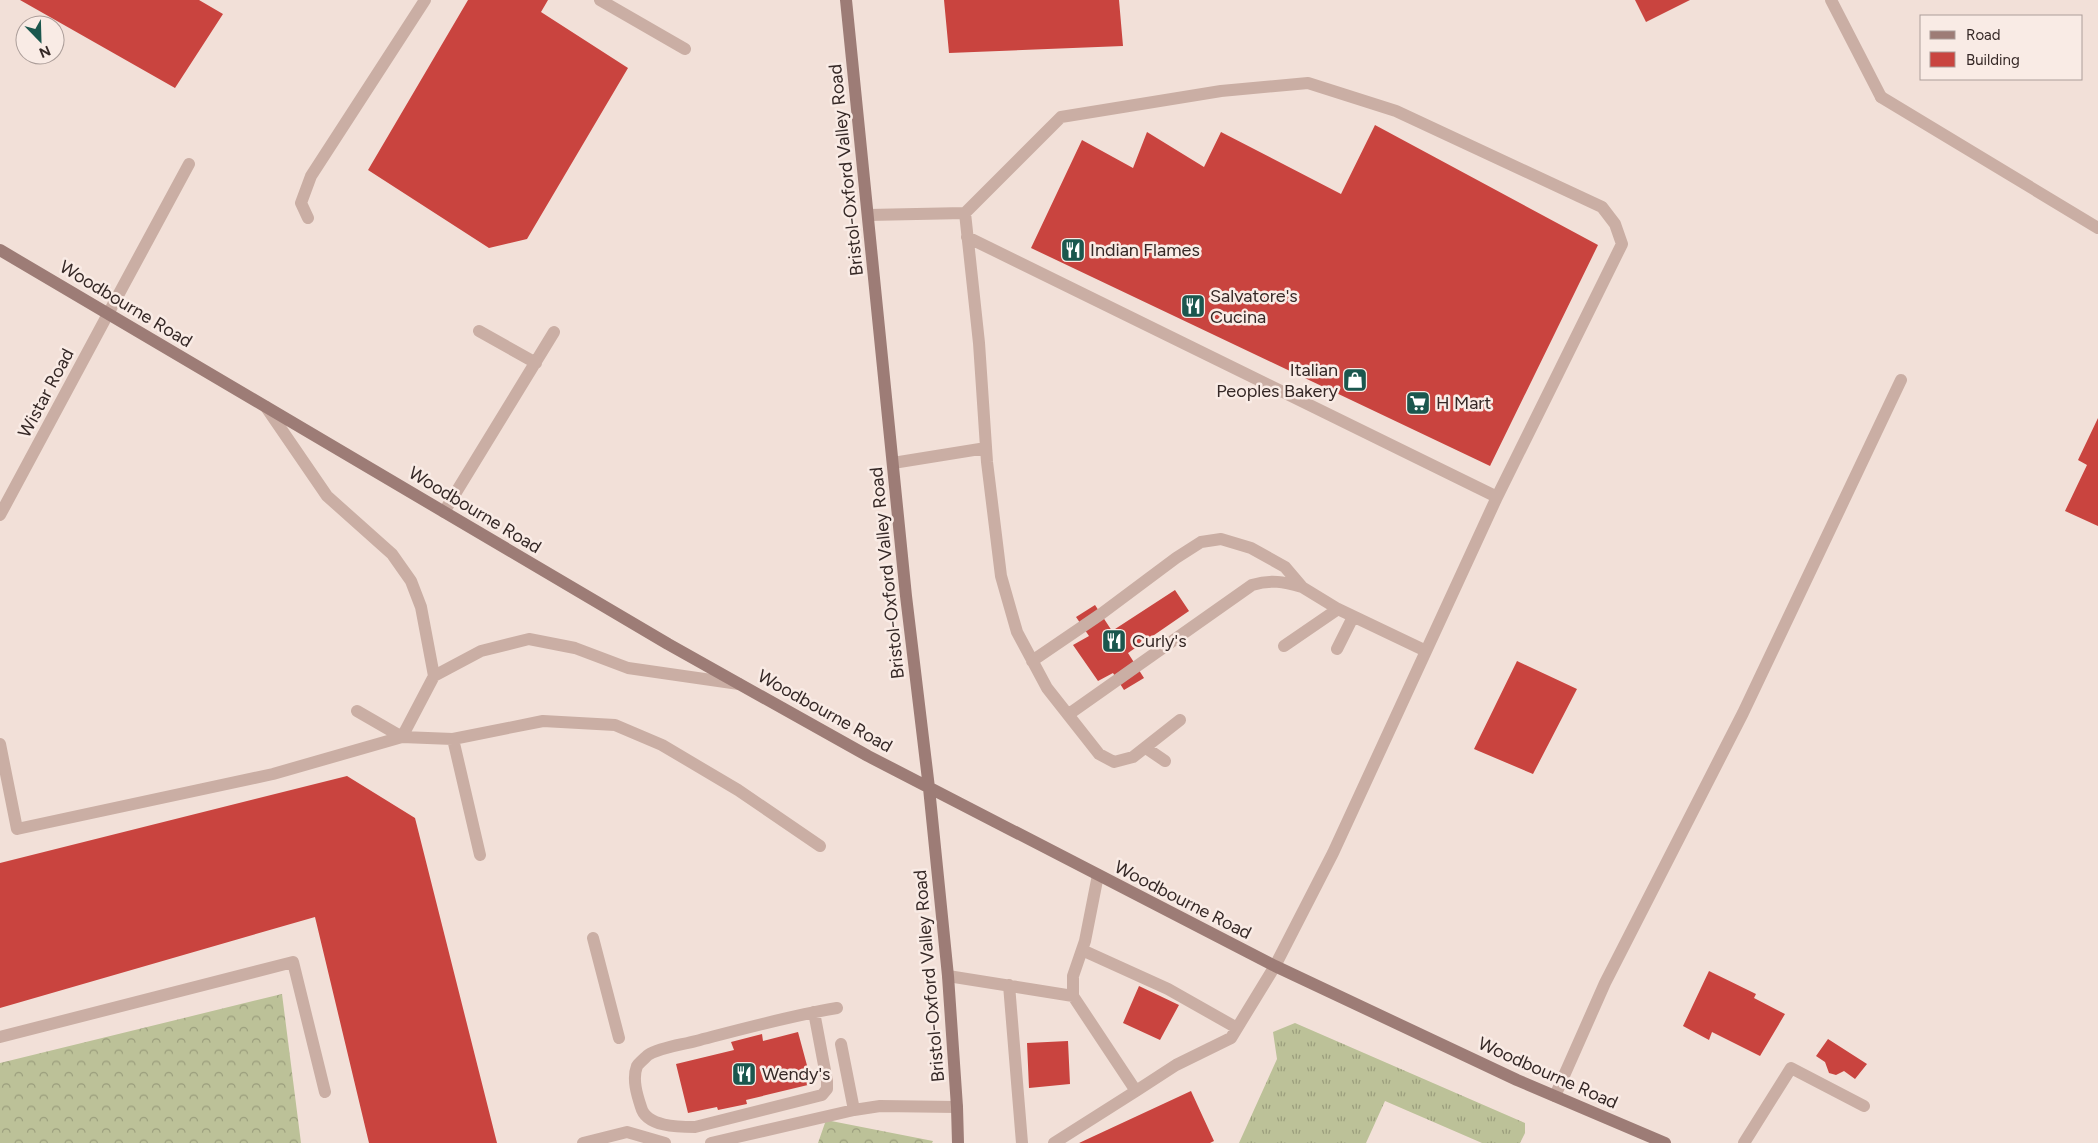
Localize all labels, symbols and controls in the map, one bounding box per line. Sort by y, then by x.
north arrow [15,15,65,65]
legend [1920,15,2083,80]
text: Road [1966,26,2001,44]
text: N [37,42,53,61]
text: Building [1966,51,2020,69]
street label: Bristol-Oxford Valley Road [824,63,868,277]
restaurant icon: Indian Flames [1060,237,1086,263]
place label: Indian Flames [1090,239,1200,261]
street label: Woodbourne Road [56,256,196,352]
place label: Salvatore's Cucina [1210,285,1298,328]
restaurant icon: Salvatore's Cucina [1180,293,1206,319]
street label: Wistar Road [13,345,79,441]
place label: Italian Peoples Bakery [1216,359,1339,402]
shop icon: Italian Peoples Bakery [1342,367,1368,393]
supermarket icon: H Mart [1405,390,1431,416]
place label: H Mart [1436,392,1491,414]
street label: Woodbourne Road [405,462,545,558]
street label: Bristol-Oxford Valley Road [865,466,909,680]
restaurant icon: Curly's [1101,628,1127,654]
place label: Curly's [1132,630,1187,652]
street label: Woodbourne Road [754,665,896,757]
street label: Woodbourne Road [1111,856,1255,944]
street label: Bristol-Oxford Valley Road [909,869,949,1083]
street label: Woodbourne Road [1475,1032,1621,1114]
restaurant icon: Wendy's [731,1061,757,1087]
place label: Wendy's [762,1063,830,1085]

